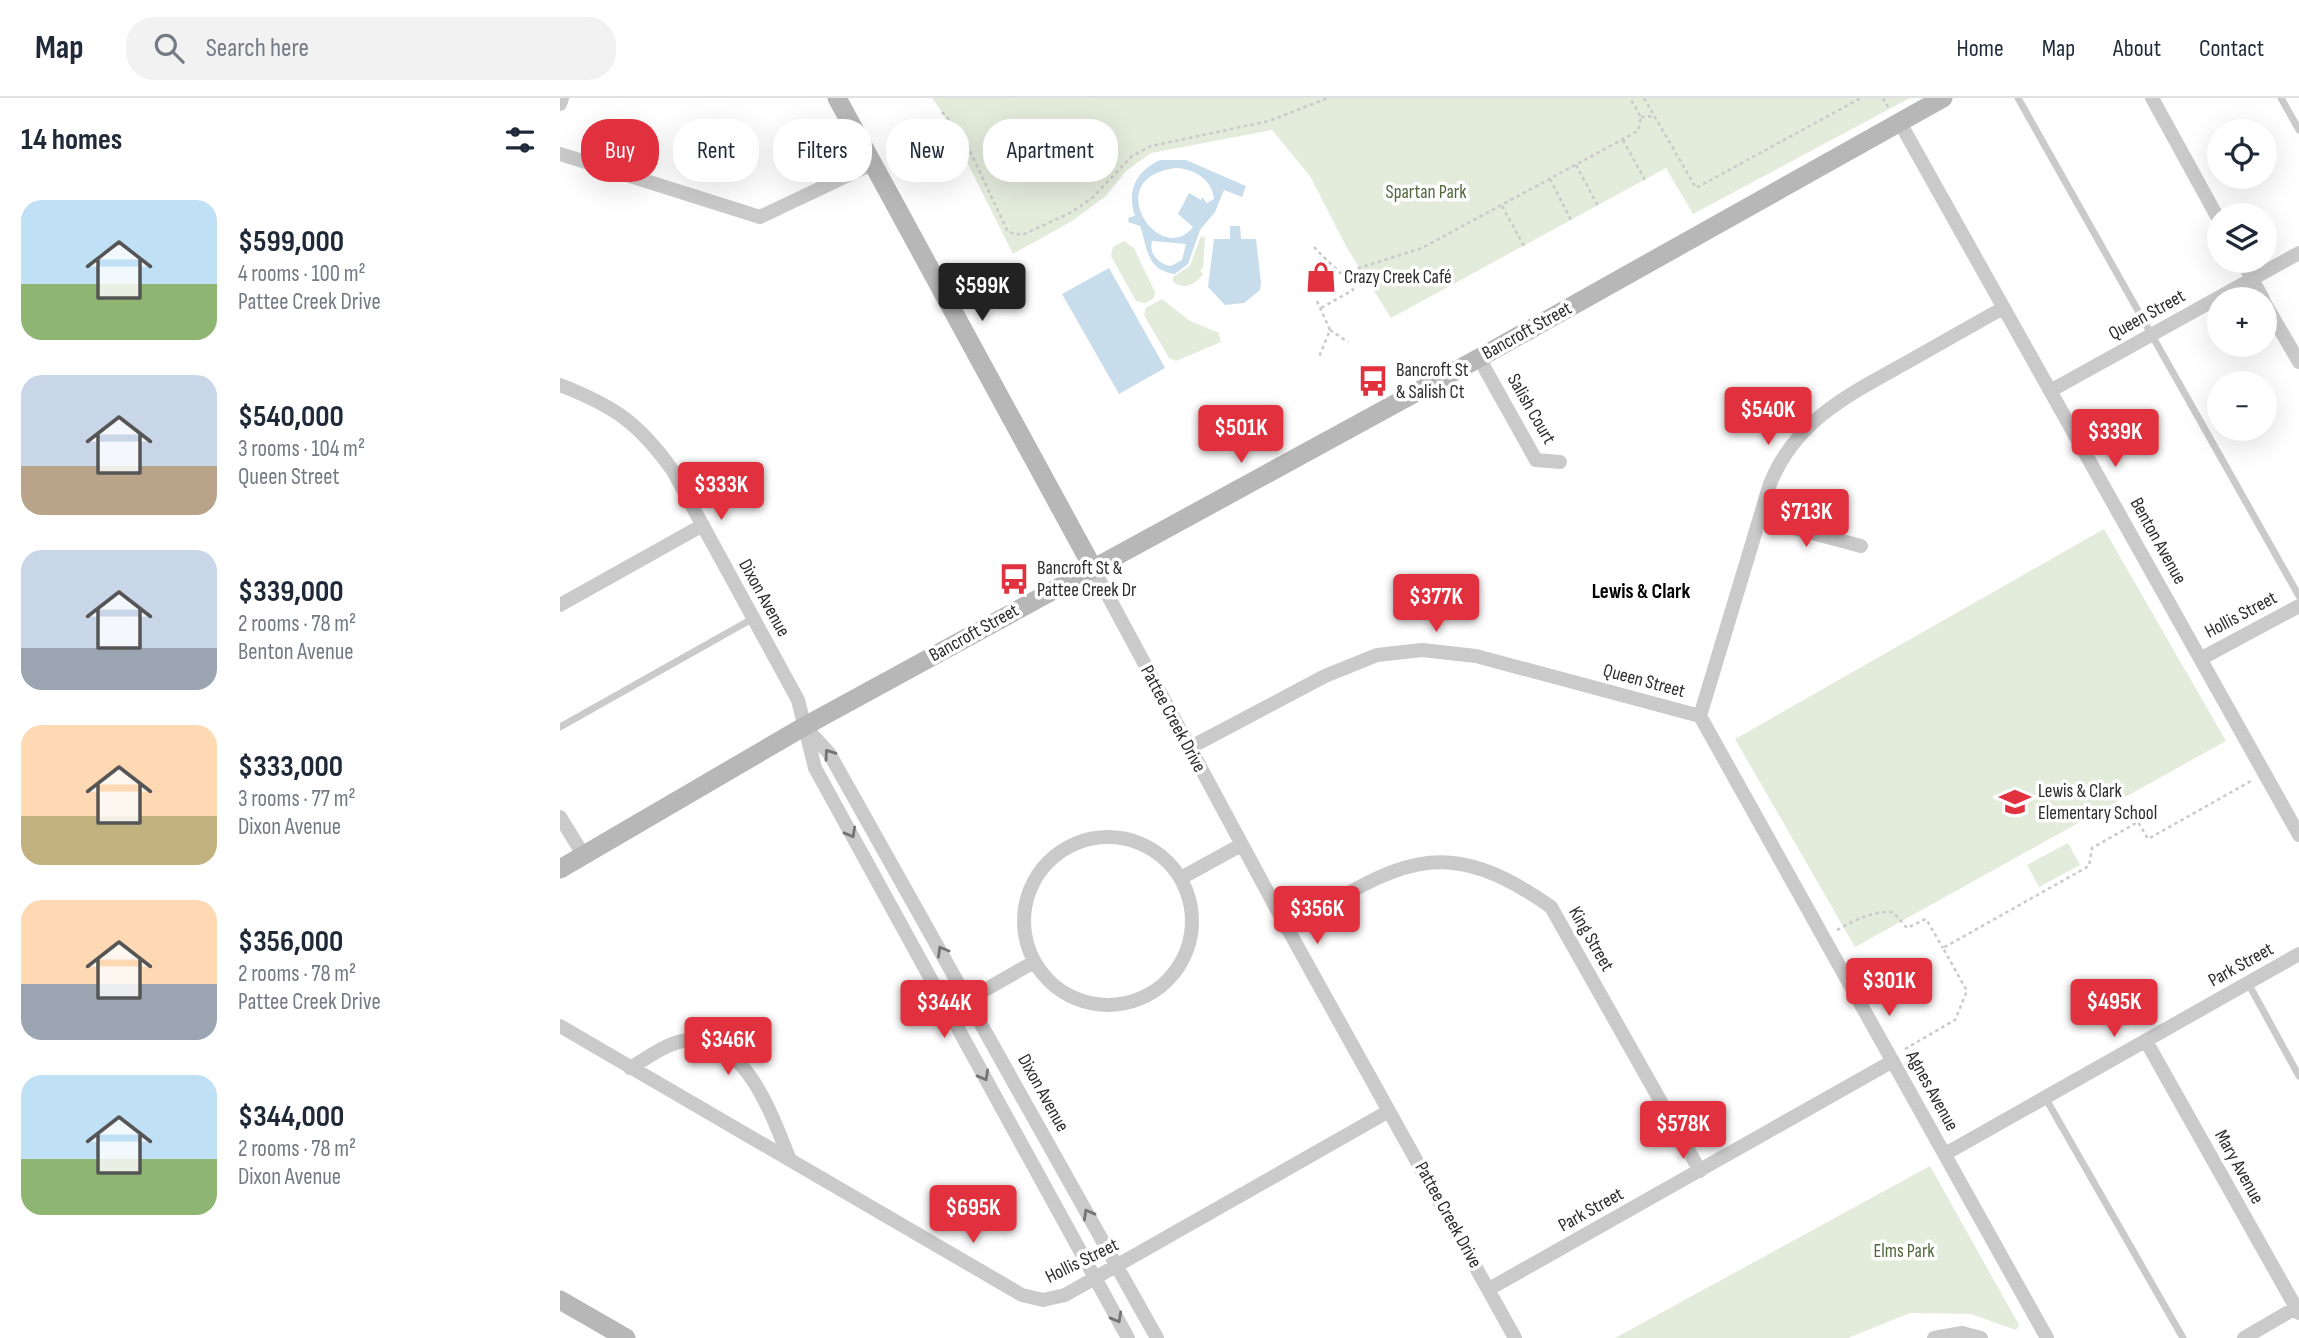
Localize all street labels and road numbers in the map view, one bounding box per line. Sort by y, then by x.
street label: Queen Street [2105,285,2189,345]
street label: Bancroft Street [1478,297,1576,365]
street label: Salish Court [1502,370,1560,448]
street label: Benton Avenue [2125,494,2191,588]
street label: Dixon Avenue [733,555,795,641]
street label: Hollis Street [2201,586,2281,644]
street label: Bancroft Street [925,599,1023,667]
street label: Queen Street [1601,659,1688,703]
street label: Pattee Creek Drive [1135,662,1211,776]
street label: King Street [1563,902,1619,976]
street label: Park Street [2204,938,2278,992]
street label: Agnes Avenue [1900,1046,1963,1135]
street label: Dixon Avenue [1012,1050,1074,1136]
street label: Mary Avenue [2209,1126,2269,1208]
street label: Pattee Creek Drive [1409,1158,1487,1272]
street label: Park Street [1554,1183,1628,1237]
street label: Hollis Street [1042,1233,1122,1289]

